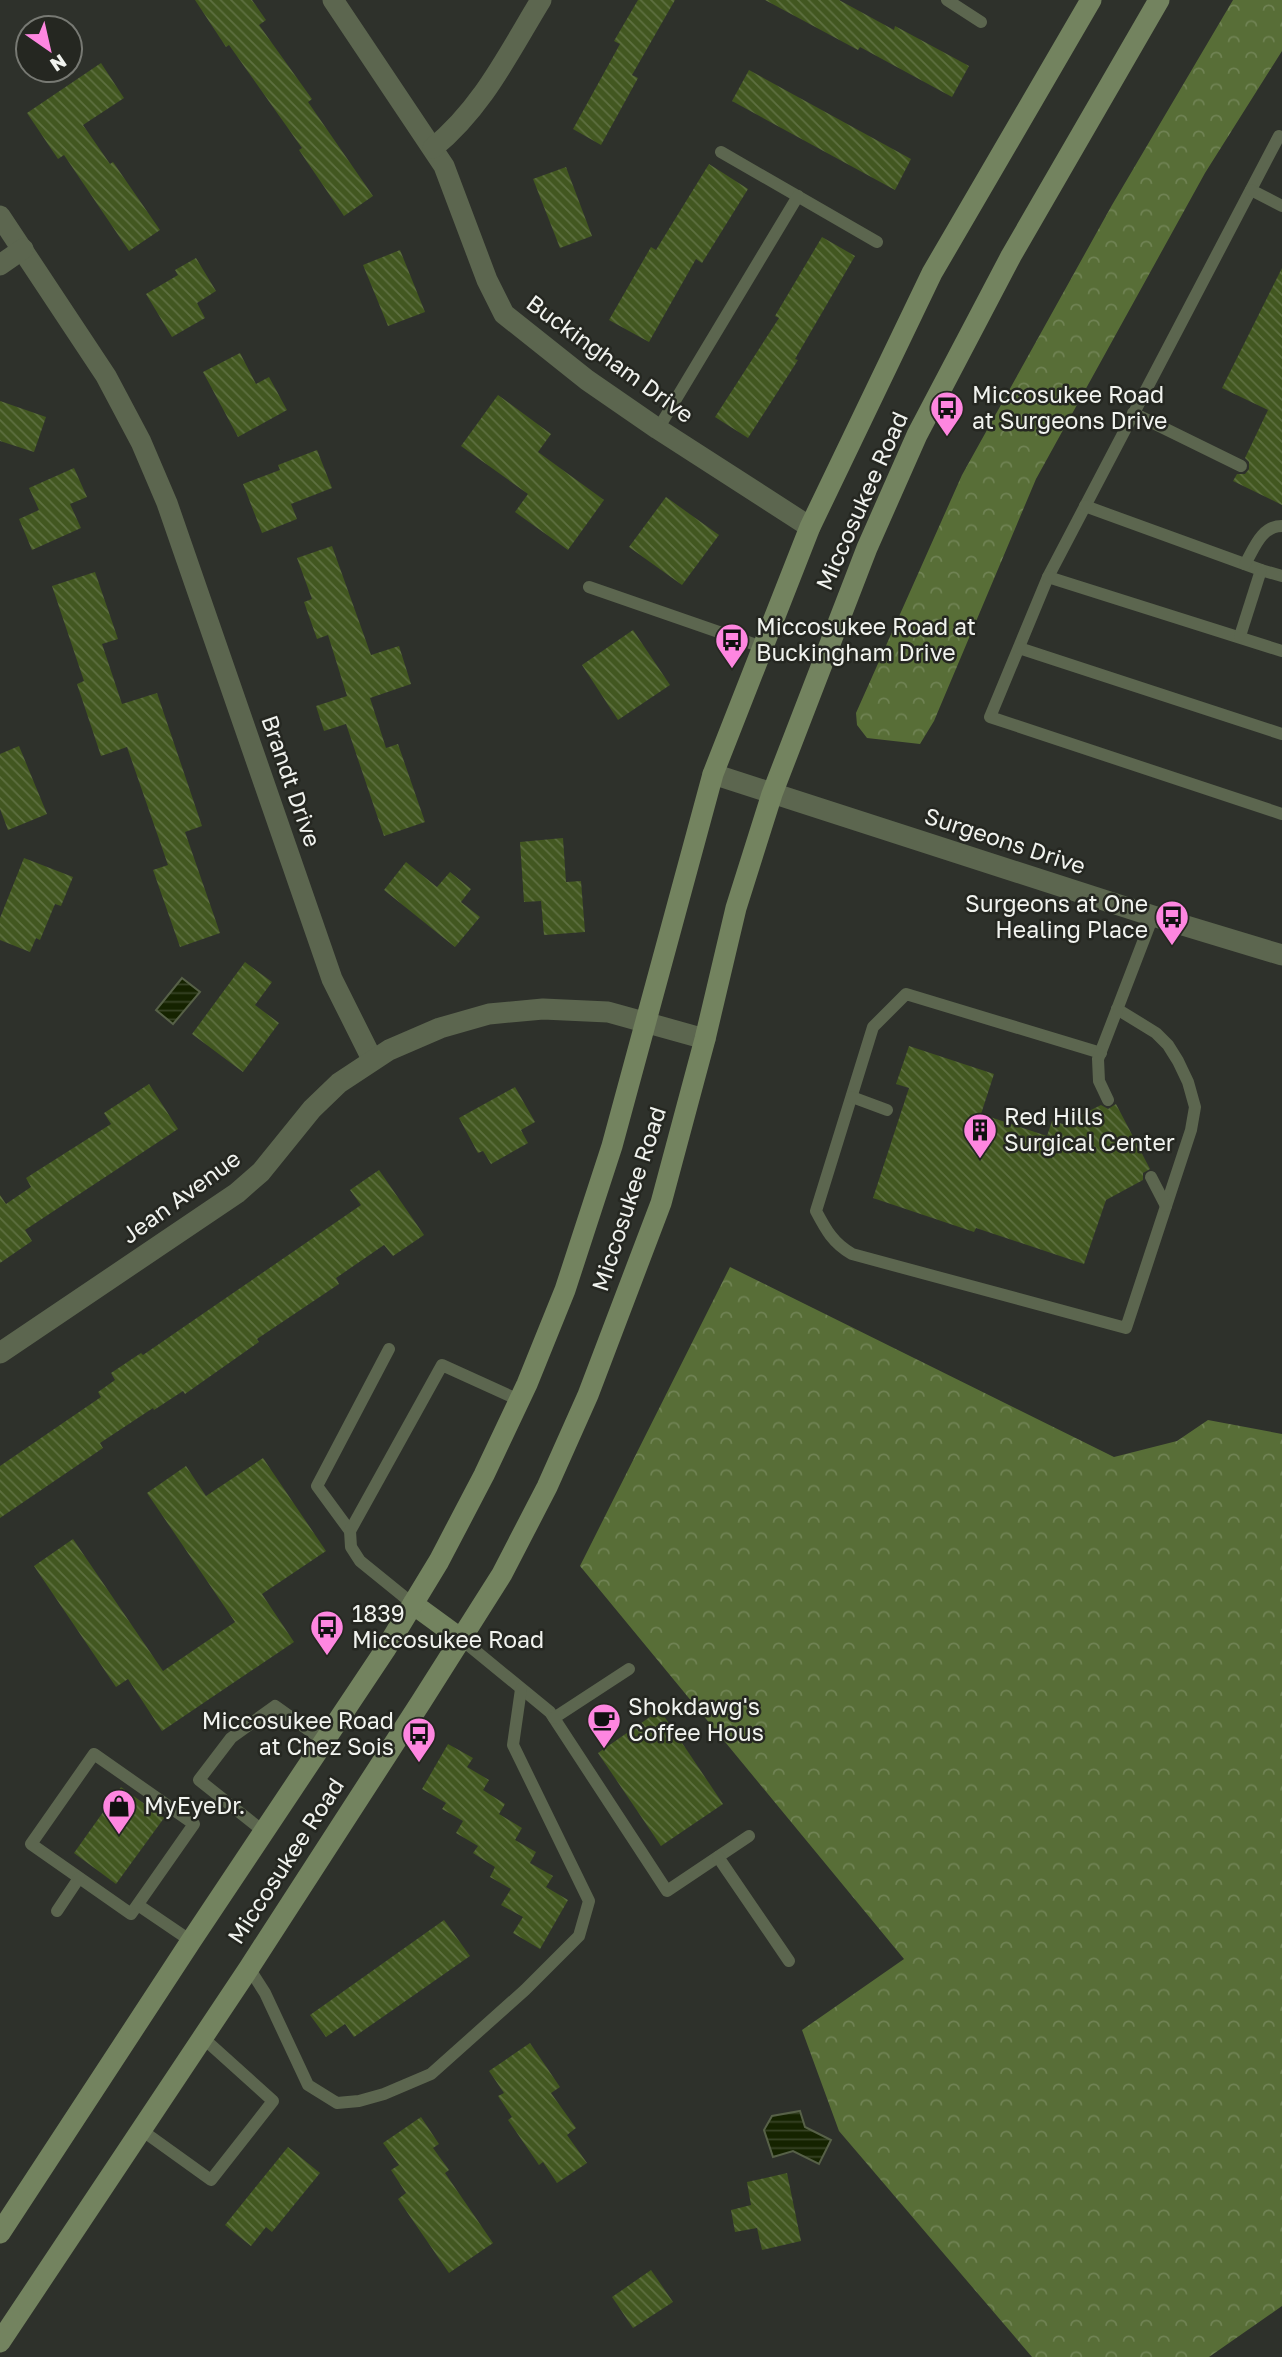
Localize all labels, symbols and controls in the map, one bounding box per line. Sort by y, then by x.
north arrow [14,14,84,84]
text: N [46,50,71,77]
street label: Buckingham Drive [522,288,700,428]
place label: Miccosukee Road at Surgeons Drive [972,380,1167,434]
bus stop icon: Miccosukee Road at Surgeons Drive [928,389,966,438]
street label: Miccosukee Road [809,407,913,594]
place label: Miccosukee Road at Buckingham Drive [756,612,976,666]
bus stop icon: Miccosukee Road at Buckingham Drive [713,621,751,670]
street label: Brandt Drive [256,711,328,850]
street label: Surgeons Drive [921,801,1089,879]
place label: Surgeons at One Healing Place [965,889,1148,943]
bus stop icon: Surgeons at One Healing Place [1153,898,1191,947]
place label: Red Hills Surgical Center [1004,1102,1175,1156]
street label: Miccosukee Road [585,1103,671,1294]
building icon: Red Hills Surgical Center [961,1111,999,1160]
street label: Jean Avenue [115,1144,245,1249]
place label: 1839 Miccosukee Road [352,1599,544,1653]
bus stop icon: 1839 Miccosukee Road [308,1608,346,1657]
place label: Shokdawg's Coffee Hous [628,1692,764,1746]
cafe icon: Shokdawg's Coffee Hous [585,1701,623,1750]
place label: Miccosukee Road at Chez Sois [202,1706,394,1760]
bus stop icon: Miccosukee Road at Chez Sois [400,1715,438,1764]
street label: Miccosukee Road [221,1772,349,1949]
shop icon: MyEyeDr. [100,1787,138,1836]
place label: MyEyeDr. [144,1791,245,1819]

